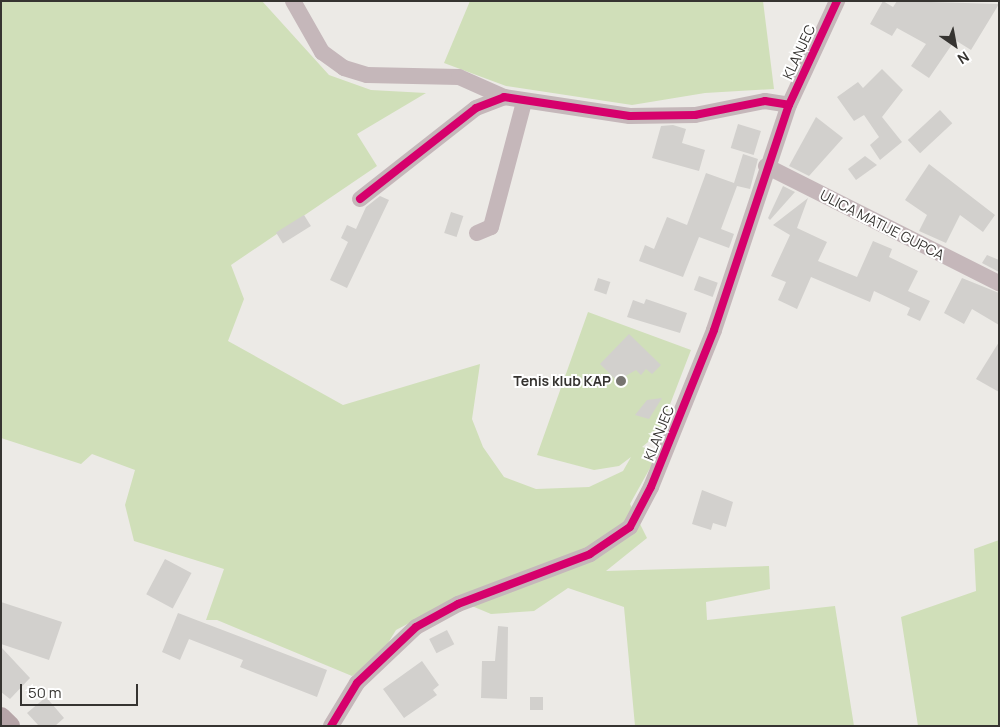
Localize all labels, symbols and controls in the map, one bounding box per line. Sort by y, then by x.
north arrow [930,20,980,70]
street label: KLANJEC [779,22,819,82]
text: N [954,47,973,69]
street label: ULICA MATIJE GUPCA [817,186,947,264]
place label: Tenis klub KAP [513,373,611,389]
marker: Tenis klub KAP [615,375,627,387]
street label: KLANJEC [640,403,678,463]
scale bar [22,674,140,706]
text: 50 m [28,682,62,703]

